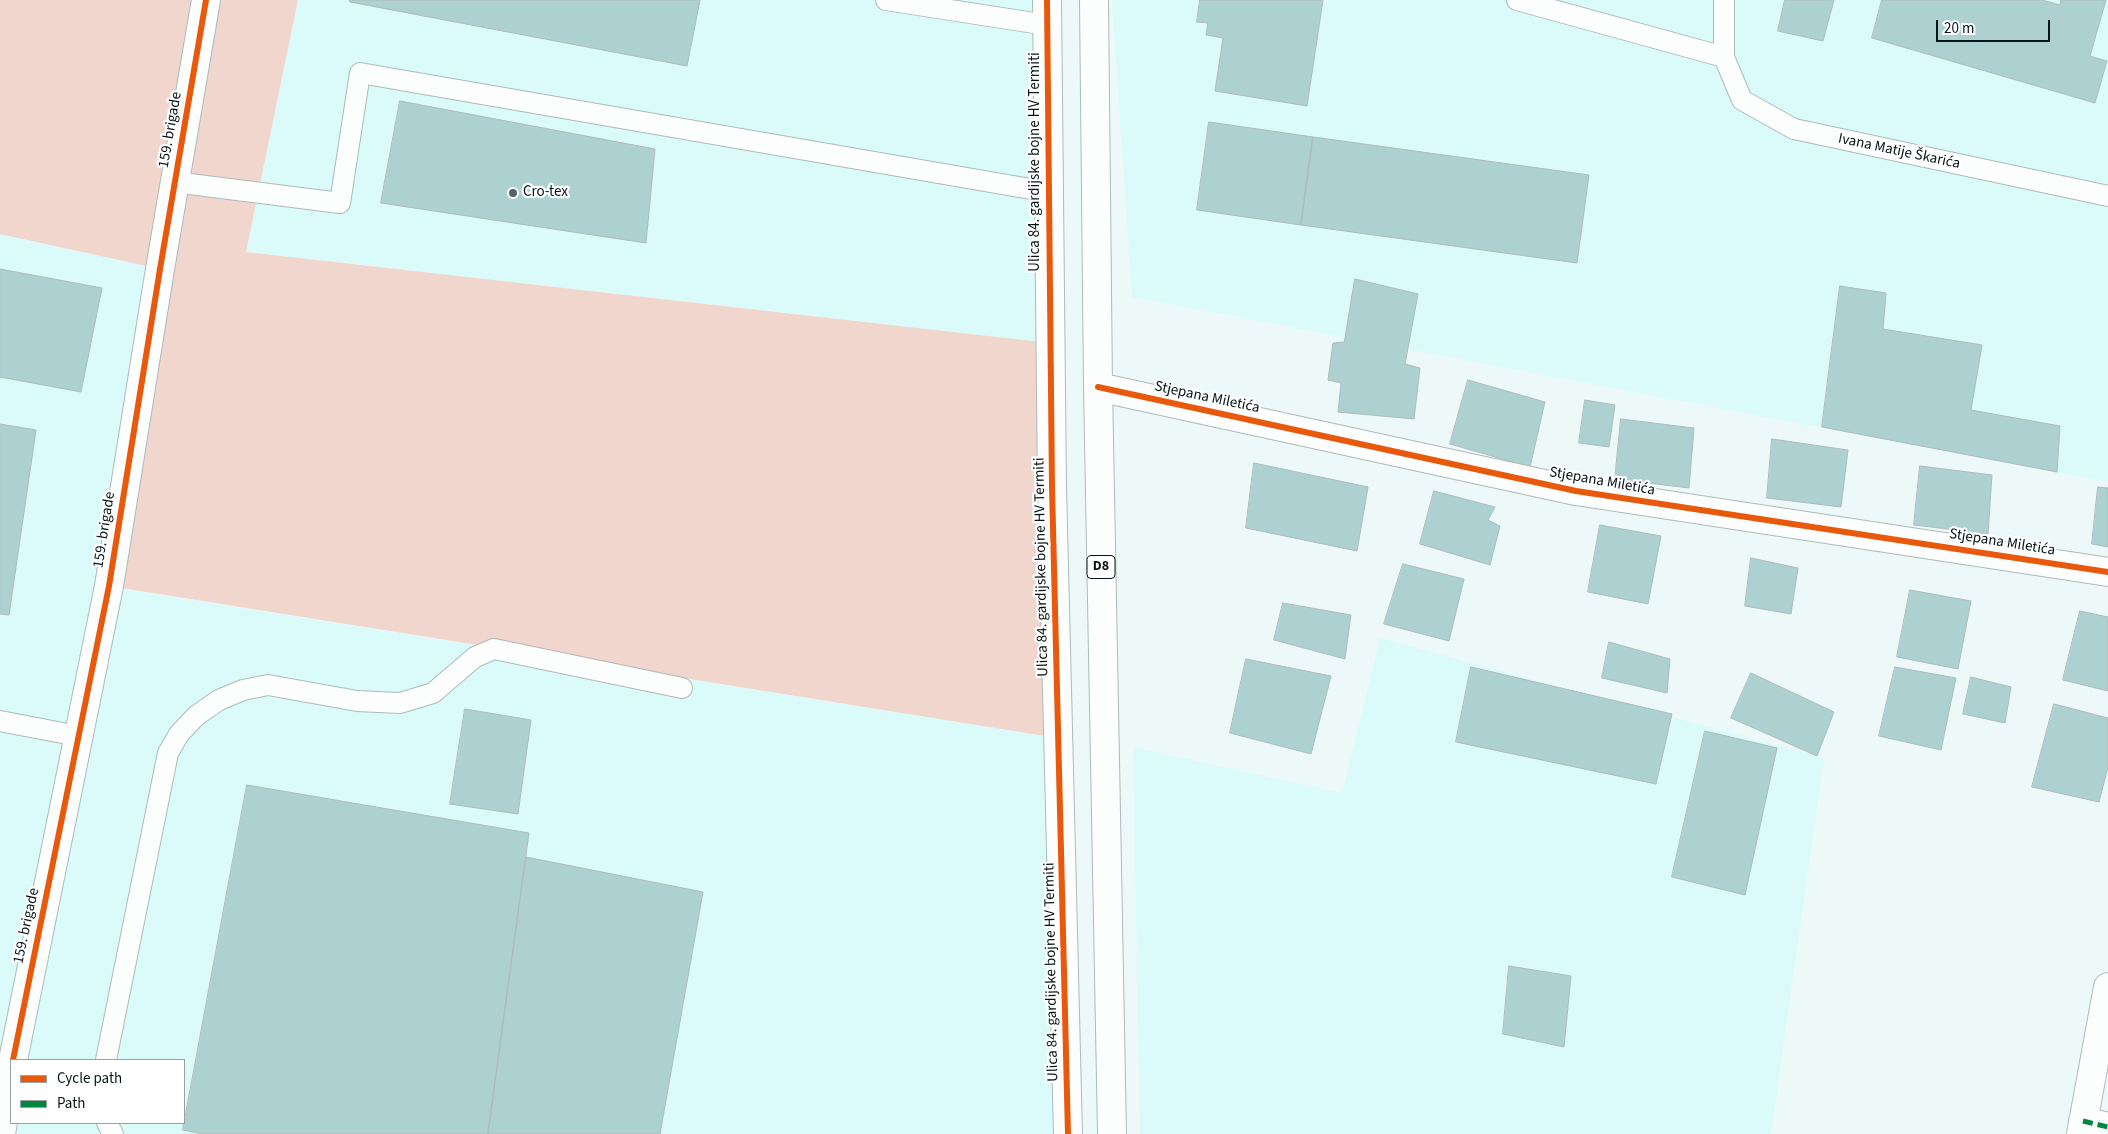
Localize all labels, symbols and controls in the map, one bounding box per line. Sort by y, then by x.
scale bar [1938,10,2052,42]
text: 20 m [1944,18,1974,39]
street label: Ulica 84. gardijske bojne HV Termiti [1027,52,1045,272]
street label: 159. brigade [155,91,187,169]
street label: Ivana Matije Škarića [1836,130,1962,174]
place label: Cro-tex [523,184,568,202]
marker: Cro-tex [507,187,519,199]
street label: Stjepana Miletića [1153,378,1261,418]
street label: Ulica 84. gardijske bojne HV Termiti [1031,457,1053,677]
street label: Stjepana Miletića [1548,464,1656,500]
street label: 159. brigade [90,491,120,569]
street label: Stjepana Miletića [1948,526,2056,560]
road number: D8 [1087,556,1115,578]
street label: Ulica 84. gardijske bojne HV Termiti [1041,862,1063,1082]
street label: 159. brigade [10,887,44,965]
legend [10,1059,185,1124]
text: Cycle path [57,1068,122,1089]
text: Path [57,1093,85,1114]

